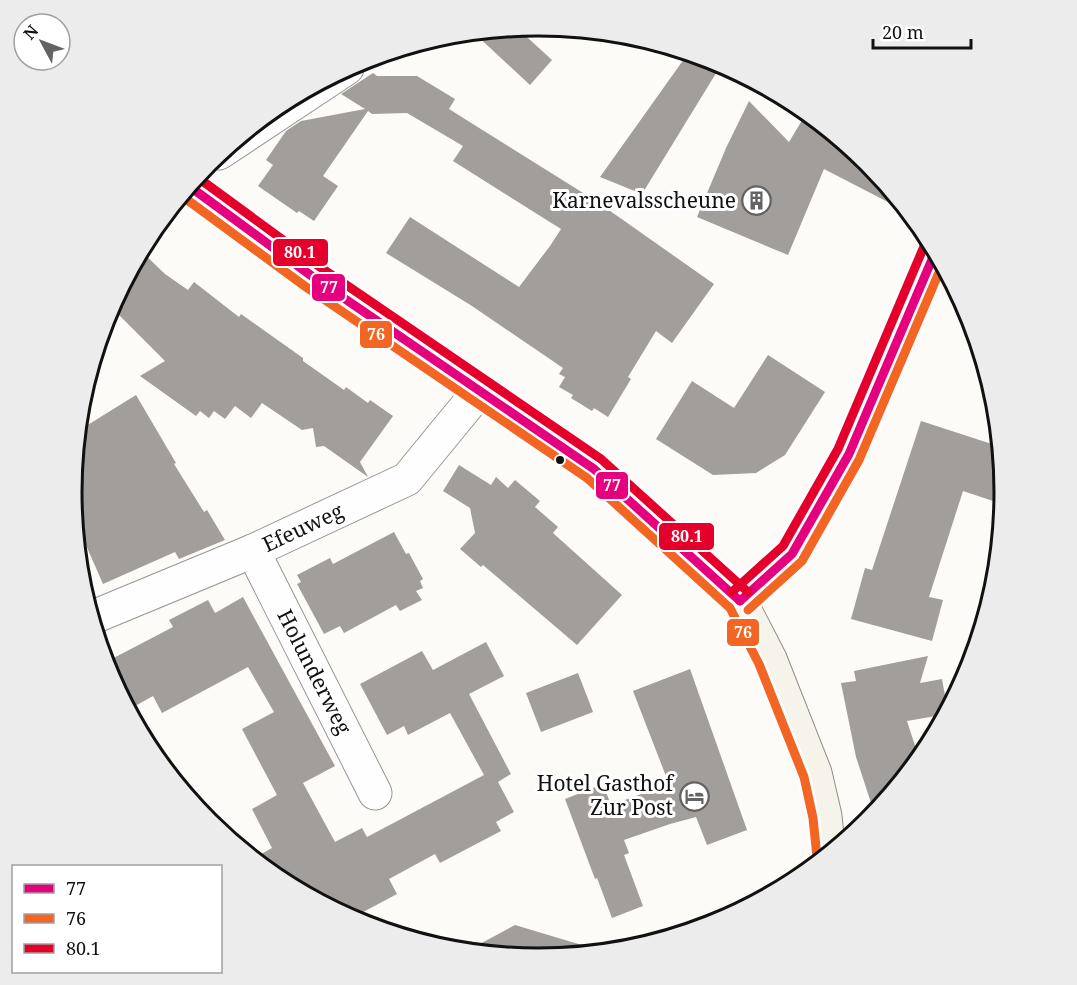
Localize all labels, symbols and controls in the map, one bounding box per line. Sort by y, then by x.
north arrow [12,12,72,72]
scale bar [873,12,970,50]
text: N [18,20,43,44]
text: 20 m [882,20,924,44]
building icon: Karnevalsscheune [741,185,773,217]
place label: Karnevalsscheune [552,186,736,214]
line badge: 80.1 [272,238,329,267]
text: 80.1 [284,241,316,263]
line badge: 77 [311,273,346,302]
text: 77 [320,276,338,298]
line badge: 76 [359,320,393,349]
text: 76 [367,323,385,345]
unlabelled marker [554,454,566,466]
line badge: 77 [595,471,629,500]
text: 77 [603,474,621,496]
street label: Efeuweg [258,496,348,558]
line badge: 80.1 [658,522,715,551]
text: 80.1 [671,525,703,547]
street label: Holunderweg [271,604,359,739]
line badge: 76 [726,618,760,647]
text: 76 [734,621,752,643]
place label: Hotel Gasthof Zur Post [537,769,675,821]
hotel icon: Hotel Gasthof Zur Post [678,780,710,812]
legend [12,865,222,973]
text: 77 [66,876,86,900]
text: 76 [66,906,86,930]
text: 80.1 [66,936,101,960]

